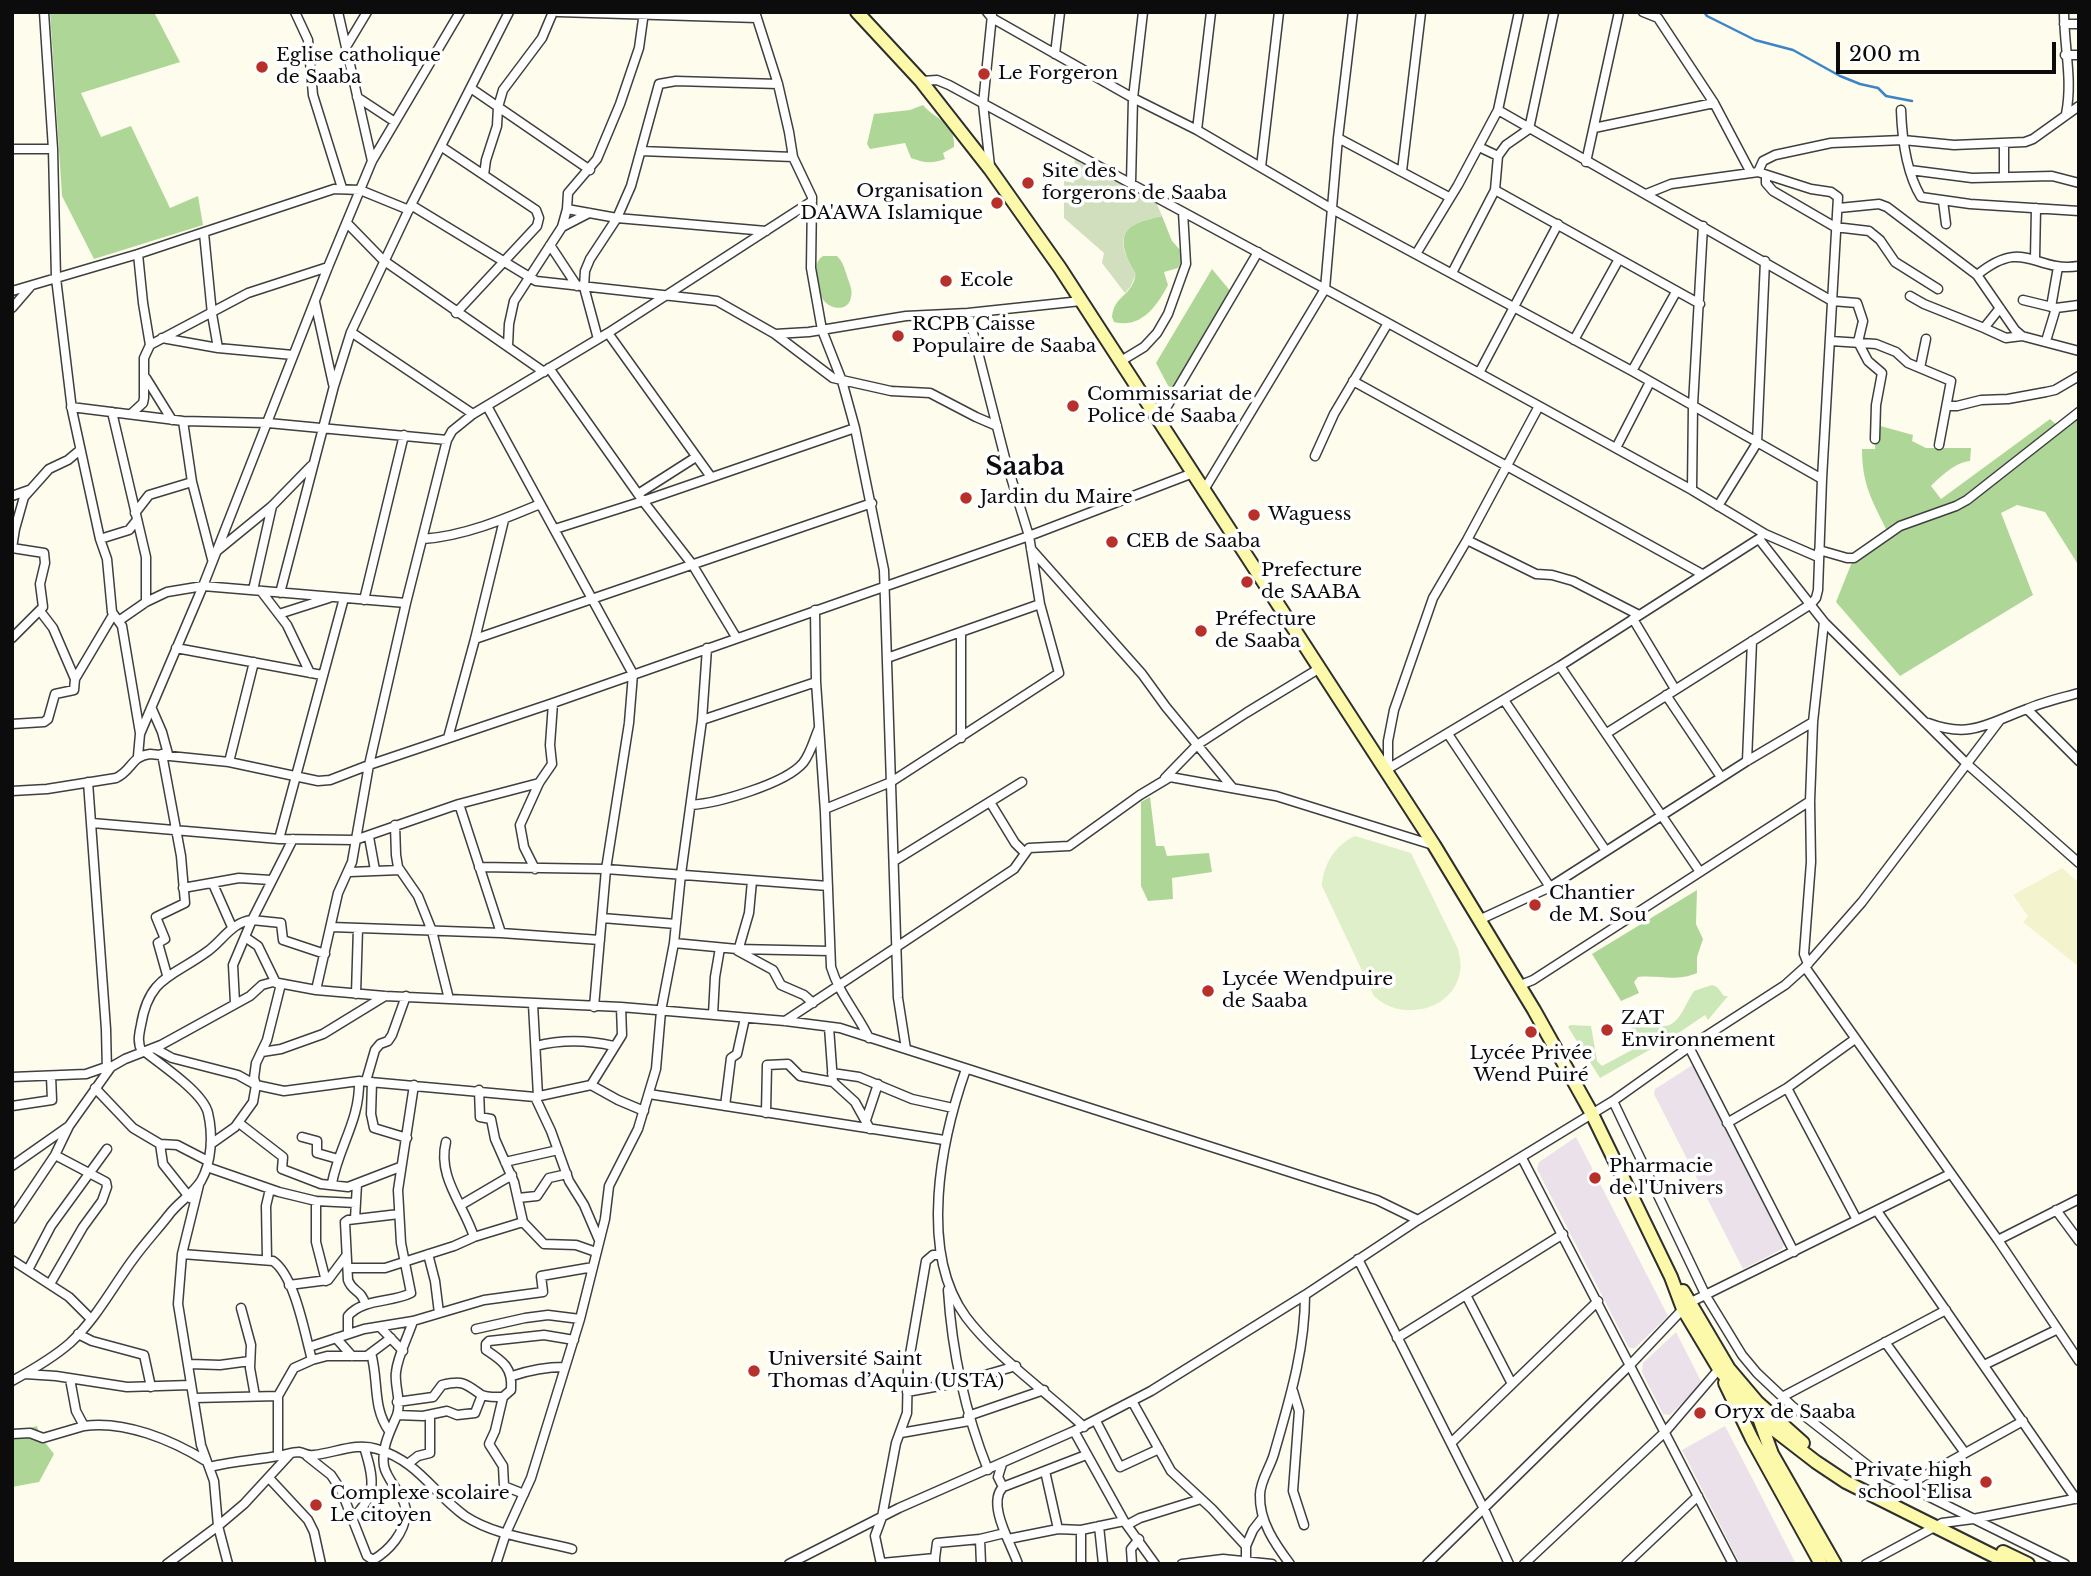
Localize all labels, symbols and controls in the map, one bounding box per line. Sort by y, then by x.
scale bar [1839,28,2060,72]
text: 200 m [1849,41,1920,67]
place label: Eglise catholique de Saaba [276,45,441,89]
marker: Eglise catholique de Saaba [254,59,270,75]
place label: Le Forgeron [998,63,1118,85]
marker: Le Forgeron [976,66,992,82]
place label: Site des forgerons de Saaba [1042,161,1227,205]
marker: Site des forgerons de Saaba [1020,175,1036,191]
place label: Organisation DA'AWA Islamique [800,181,983,225]
marker: Organisation DA'AWA Islamique [989,195,1005,211]
place label: Ecole [960,270,1013,292]
marker: Ecole [938,273,954,289]
place label: RCPB Caisse Populaire de Saaba [912,314,1096,358]
marker: RCPB Caisse Populaire de Saaba [890,328,906,344]
place label: Commissariat de Police de Saaba [1087,384,1252,428]
marker: Commissariat de Police de Saaba [1065,398,1081,414]
district label: Saaba [985,452,1065,484]
place label: Jardin du Maire [980,487,1133,509]
marker: Jardin du Maire [958,490,974,506]
place label: Waguess [1268,504,1351,526]
marker: Waguess [1246,507,1262,523]
place label: CEB de Saaba [1126,531,1260,553]
marker: CEB de Saaba [1104,534,1120,550]
place label: Prefecture de SAABA [1261,560,1362,604]
marker: Prefecture de SAABA [1239,574,1255,590]
place label: Préfecture de Saaba [1215,609,1316,653]
marker: Préfecture de Saaba [1193,623,1209,639]
place label: Chantier de M. Sou [1549,883,1647,927]
marker: Chantier de M. Sou [1527,897,1543,913]
place label: Lycée Wendpuire de Saaba [1222,969,1393,1013]
marker: Lycée Wendpuire de Saaba [1200,983,1216,999]
place label: ZAT Environnement [1621,1008,1775,1052]
marker: ZAT Environnement [1599,1022,1615,1038]
marker: Lycée Privée Wend Puiré [1523,1024,1539,1040]
place label: Lycée Privée Wend Puiré [1470,1043,1592,1087]
place label: Pharmacie de l'Univers [1609,1156,1723,1200]
marker: Pharmacie de l'Univers [1587,1170,1603,1186]
place label: Université Saint Thomas d’Aquin (USTA) [768,1349,1004,1393]
marker: Université Saint Thomas d’Aquin (USTA) [746,1363,762,1379]
place label: Oryx de Saaba [1714,1402,1856,1424]
marker: Oryx de Saaba [1692,1405,1708,1421]
place label: Private high school Elisa [1854,1460,1972,1504]
marker: Private high school Elisa [1978,1474,1994,1490]
place label: Complexe scolaire Le citoyen [330,1483,510,1527]
marker: Complexe scolaire Le citoyen [308,1497,324,1513]

